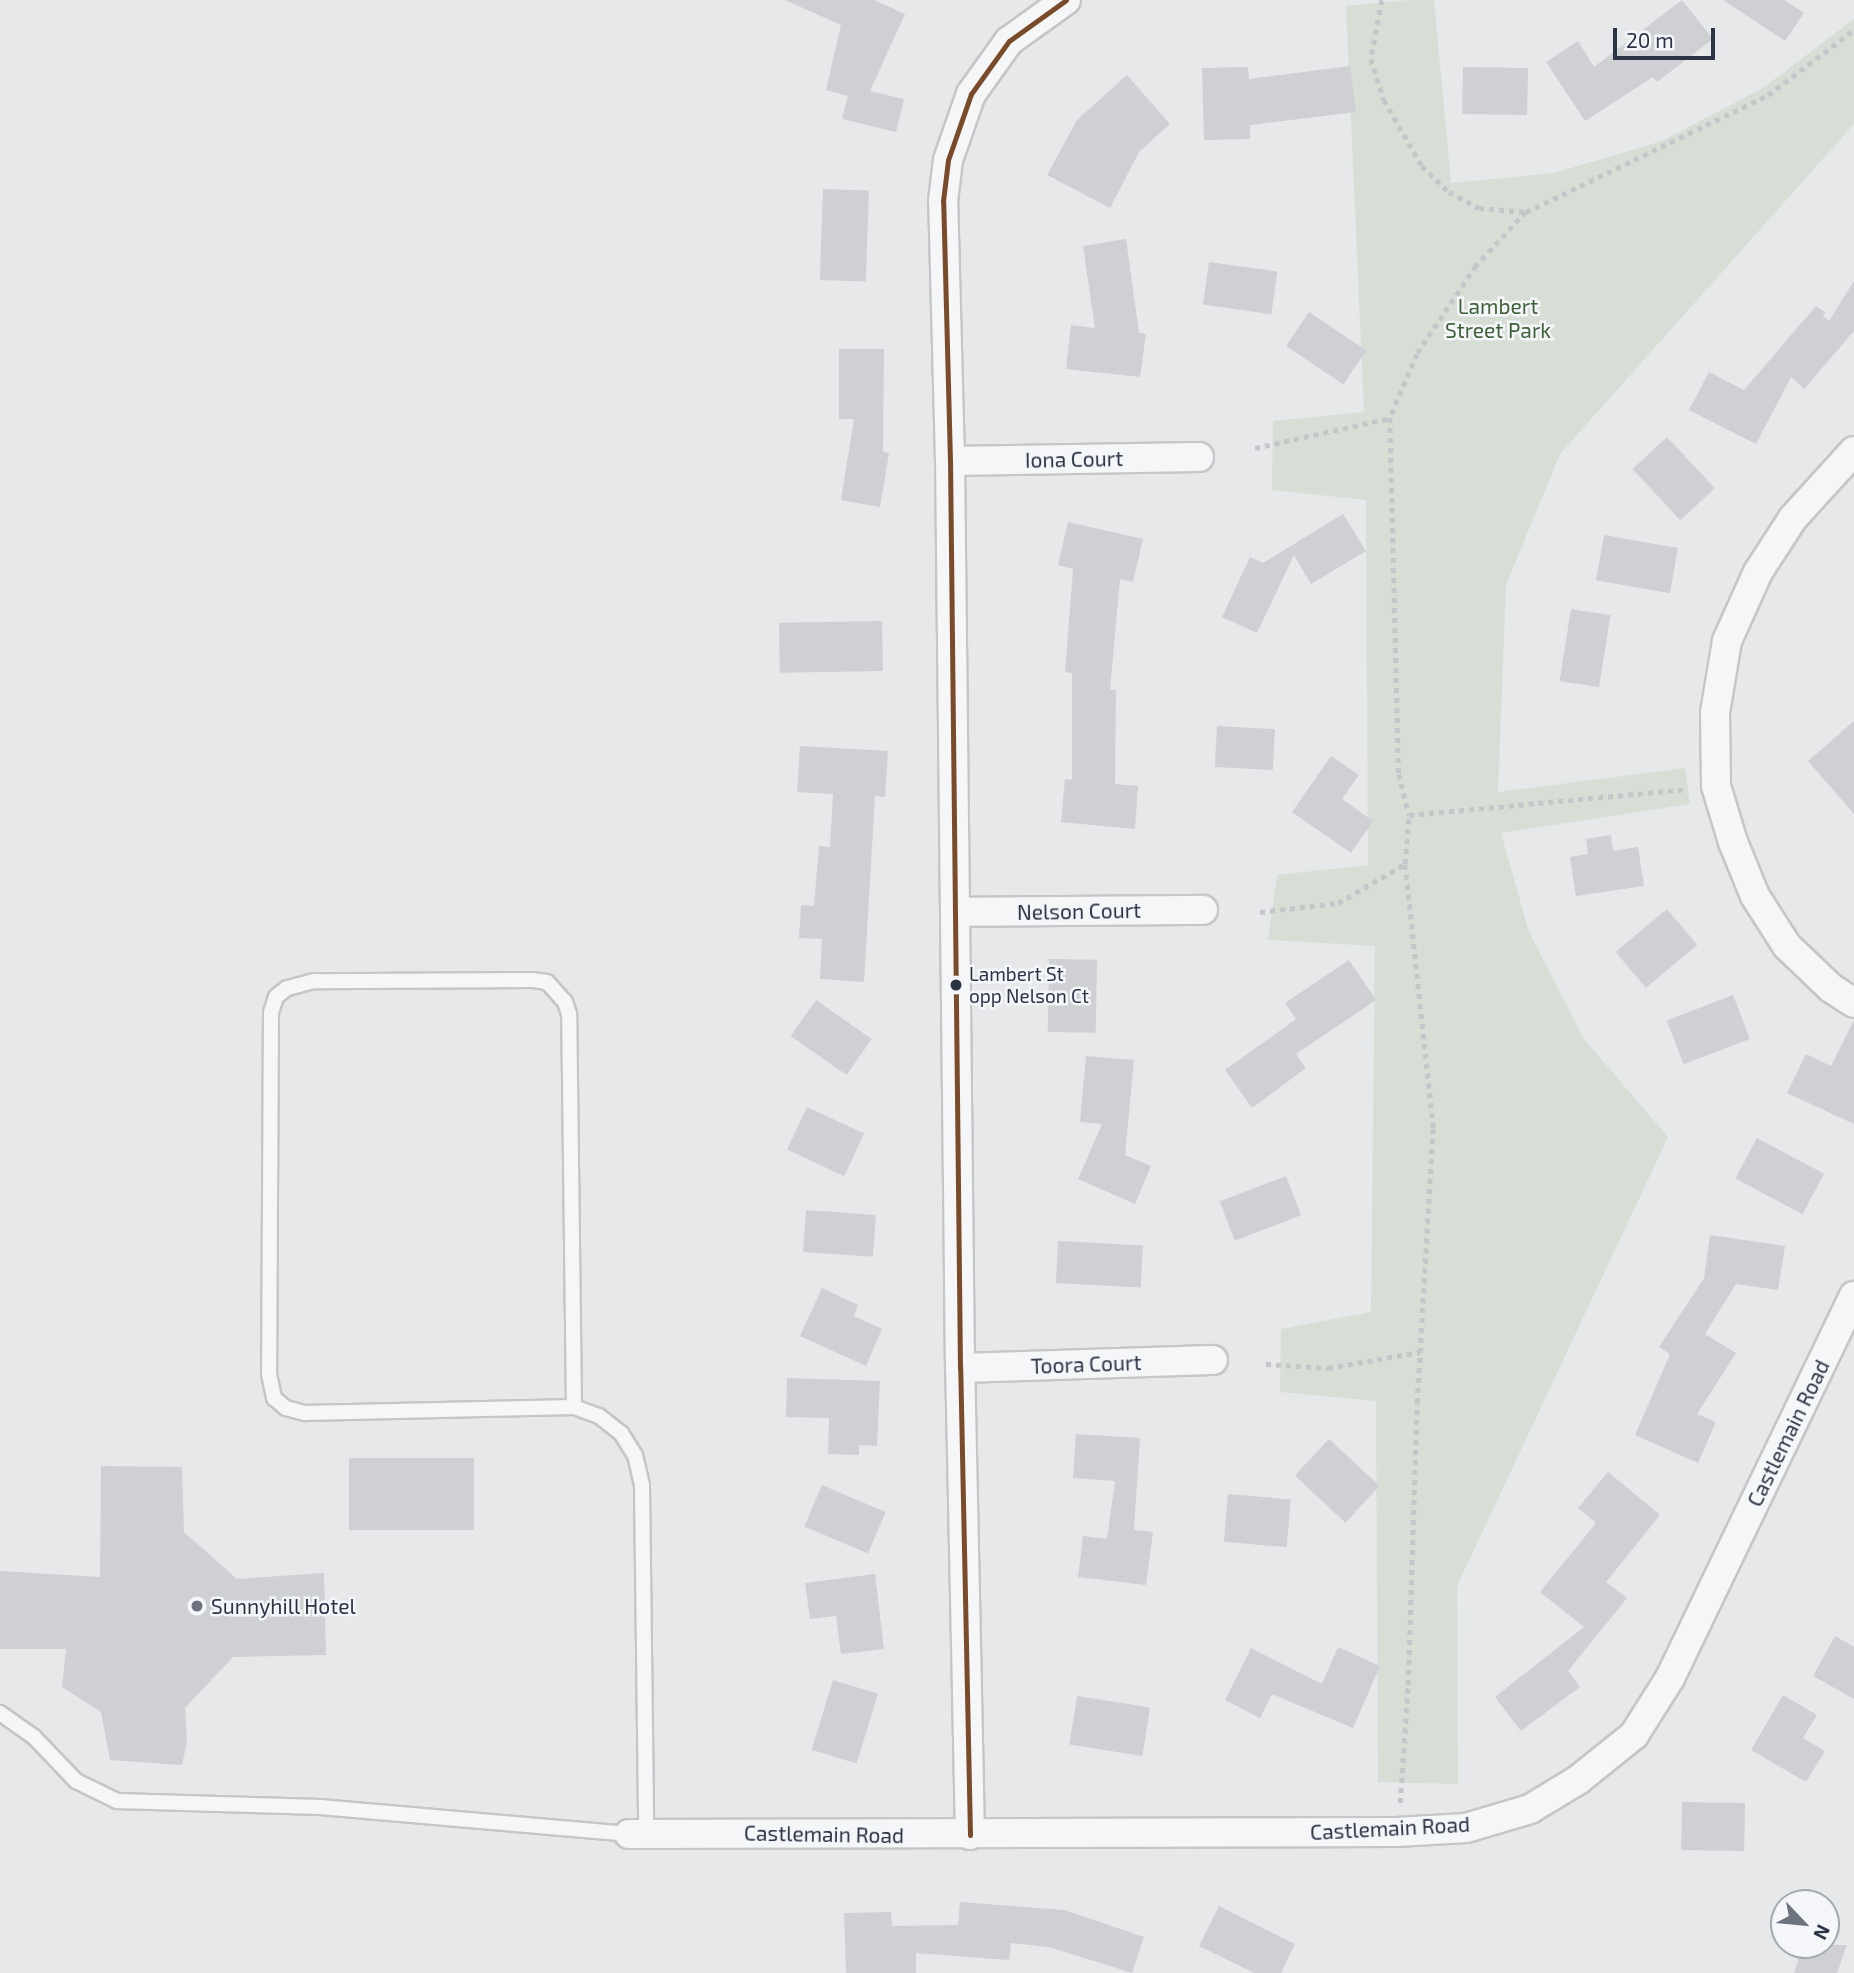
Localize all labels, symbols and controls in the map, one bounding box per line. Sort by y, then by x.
scale bar [1616,14,1717,58]
text: 20 m [1626,27,1674,52]
park label: Lambert Street Park [1445,293,1551,343]
street label: Iona Court [1025,446,1123,472]
street label: Nelson Court [1017,897,1141,925]
place label: Lambert St opp Nelson Ct [969,963,1089,1007]
marker: Lambert St opp Nelson Ct [949,978,963,992]
street label: Toora Court [1030,1349,1142,1379]
street label: Castlemain Road [1742,1356,1834,1510]
place label: Sunnyhill Hotel [211,1593,356,1619]
marker: Sunnyhill Hotel [189,1598,205,1614]
street label: Castlemain Road [1309,1811,1471,1845]
street label: Castlemain Road [744,1820,904,1848]
north arrow [1770,1889,1840,1959]
text: N [1809,1921,1836,1944]

